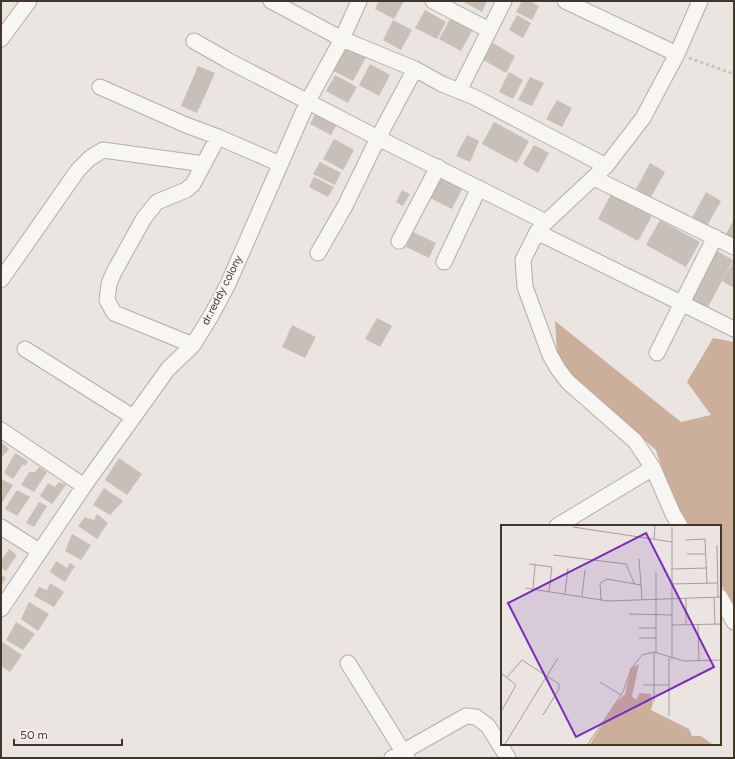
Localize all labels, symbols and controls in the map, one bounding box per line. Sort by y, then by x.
street label: dr.reddy colony [199,253,245,327]
inset map [501,525,721,745]
scale bar [14,721,122,747]
text: 50 m [20,728,48,742]

